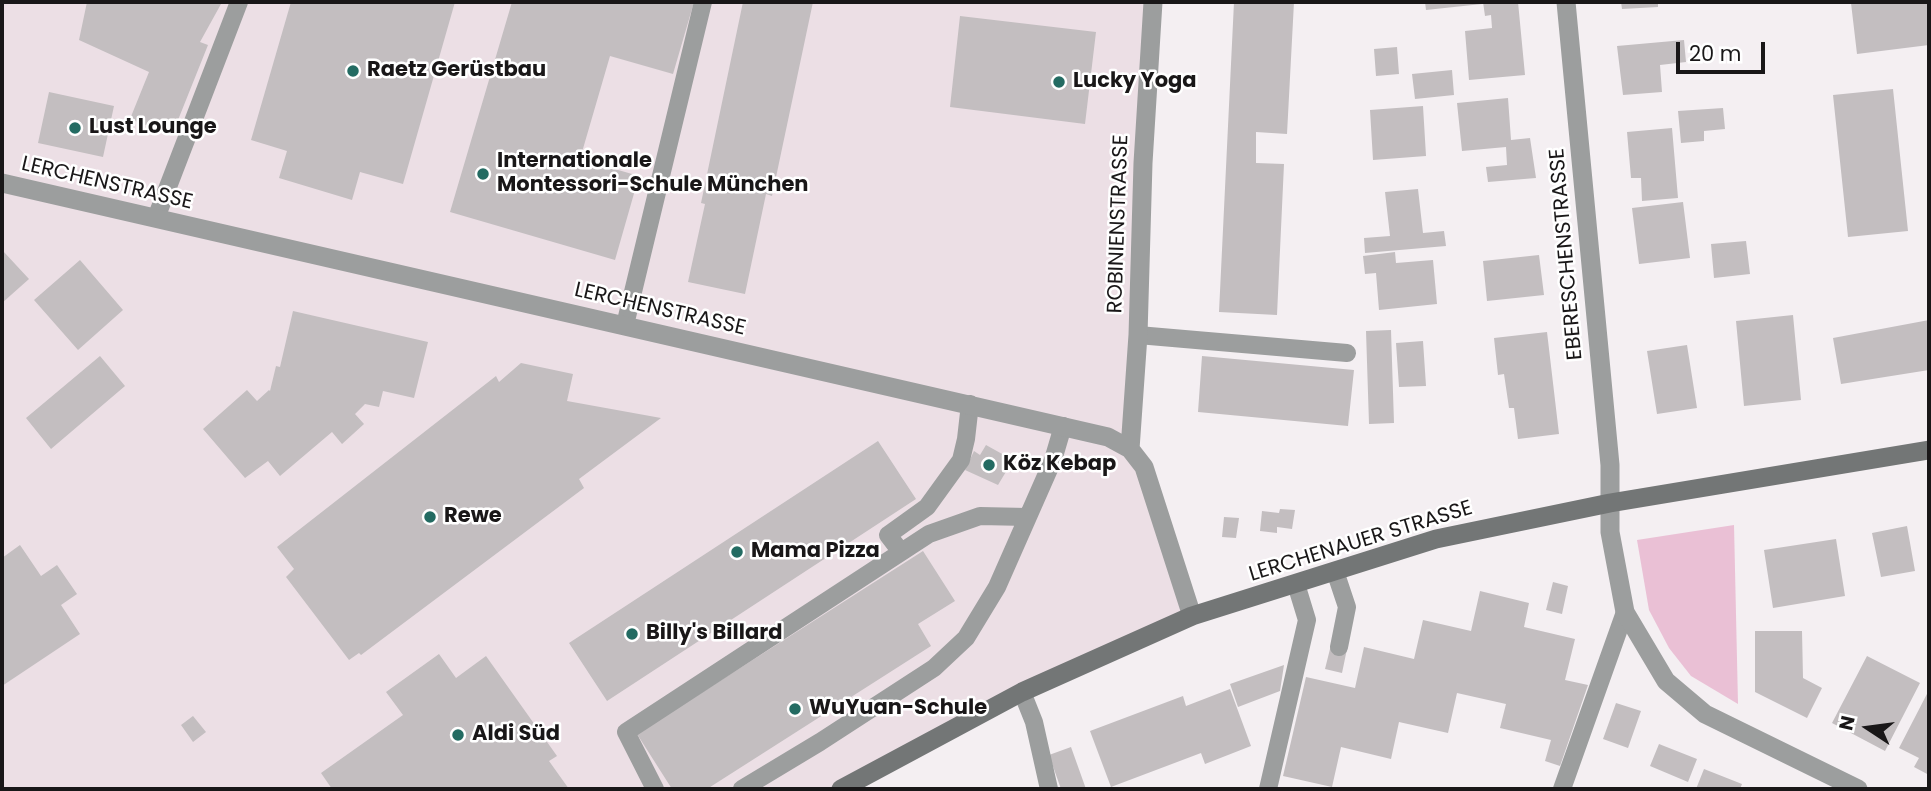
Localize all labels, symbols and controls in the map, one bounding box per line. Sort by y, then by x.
scale bar [1679,28,1768,72]
text: 20 m [1689,39,1742,68]
place label: Raetz Gerüstbau [367,58,546,84]
marker: Raetz Gerüstbau [345,63,361,79]
place label: Lucky Yoga [1073,69,1197,95]
marker: Lucky Yoga [1051,74,1067,90]
place label: Lust Lounge [89,115,217,141]
marker: Lust Lounge [67,120,83,136]
street label: ROBINIENSTRASSE [1103,134,1135,314]
street label: EBERESCHENSTRASSE [1545,147,1589,361]
place label: Internationale Montessori-Schule München [497,149,808,199]
street label: LERCHENSTRASSE [19,152,195,216]
marker: Internationale Montessori-Schule München [475,166,491,182]
street label: LERCHENSTRASSE [572,278,748,342]
place label: Köz Kebap [1003,452,1116,478]
marker: Köz Kebap [981,457,997,473]
street label: LERCHENAUER STRASSE [1246,496,1476,588]
place label: Rewe [444,504,502,530]
marker: Rewe [422,509,438,525]
place label: Mama Pizza [751,539,880,565]
marker: Mama Pizza [729,544,745,560]
place label: Billy's Billard [646,621,782,647]
marker: Billy's Billard [624,626,640,642]
north arrow [1833,693,1903,763]
place label: WuYuan-Schule [809,696,987,722]
marker: WuYuan-Schule [787,701,803,717]
text: N [1832,713,1862,733]
place label: Aldi Süd [472,722,560,748]
marker: Aldi Süd [450,727,466,743]

